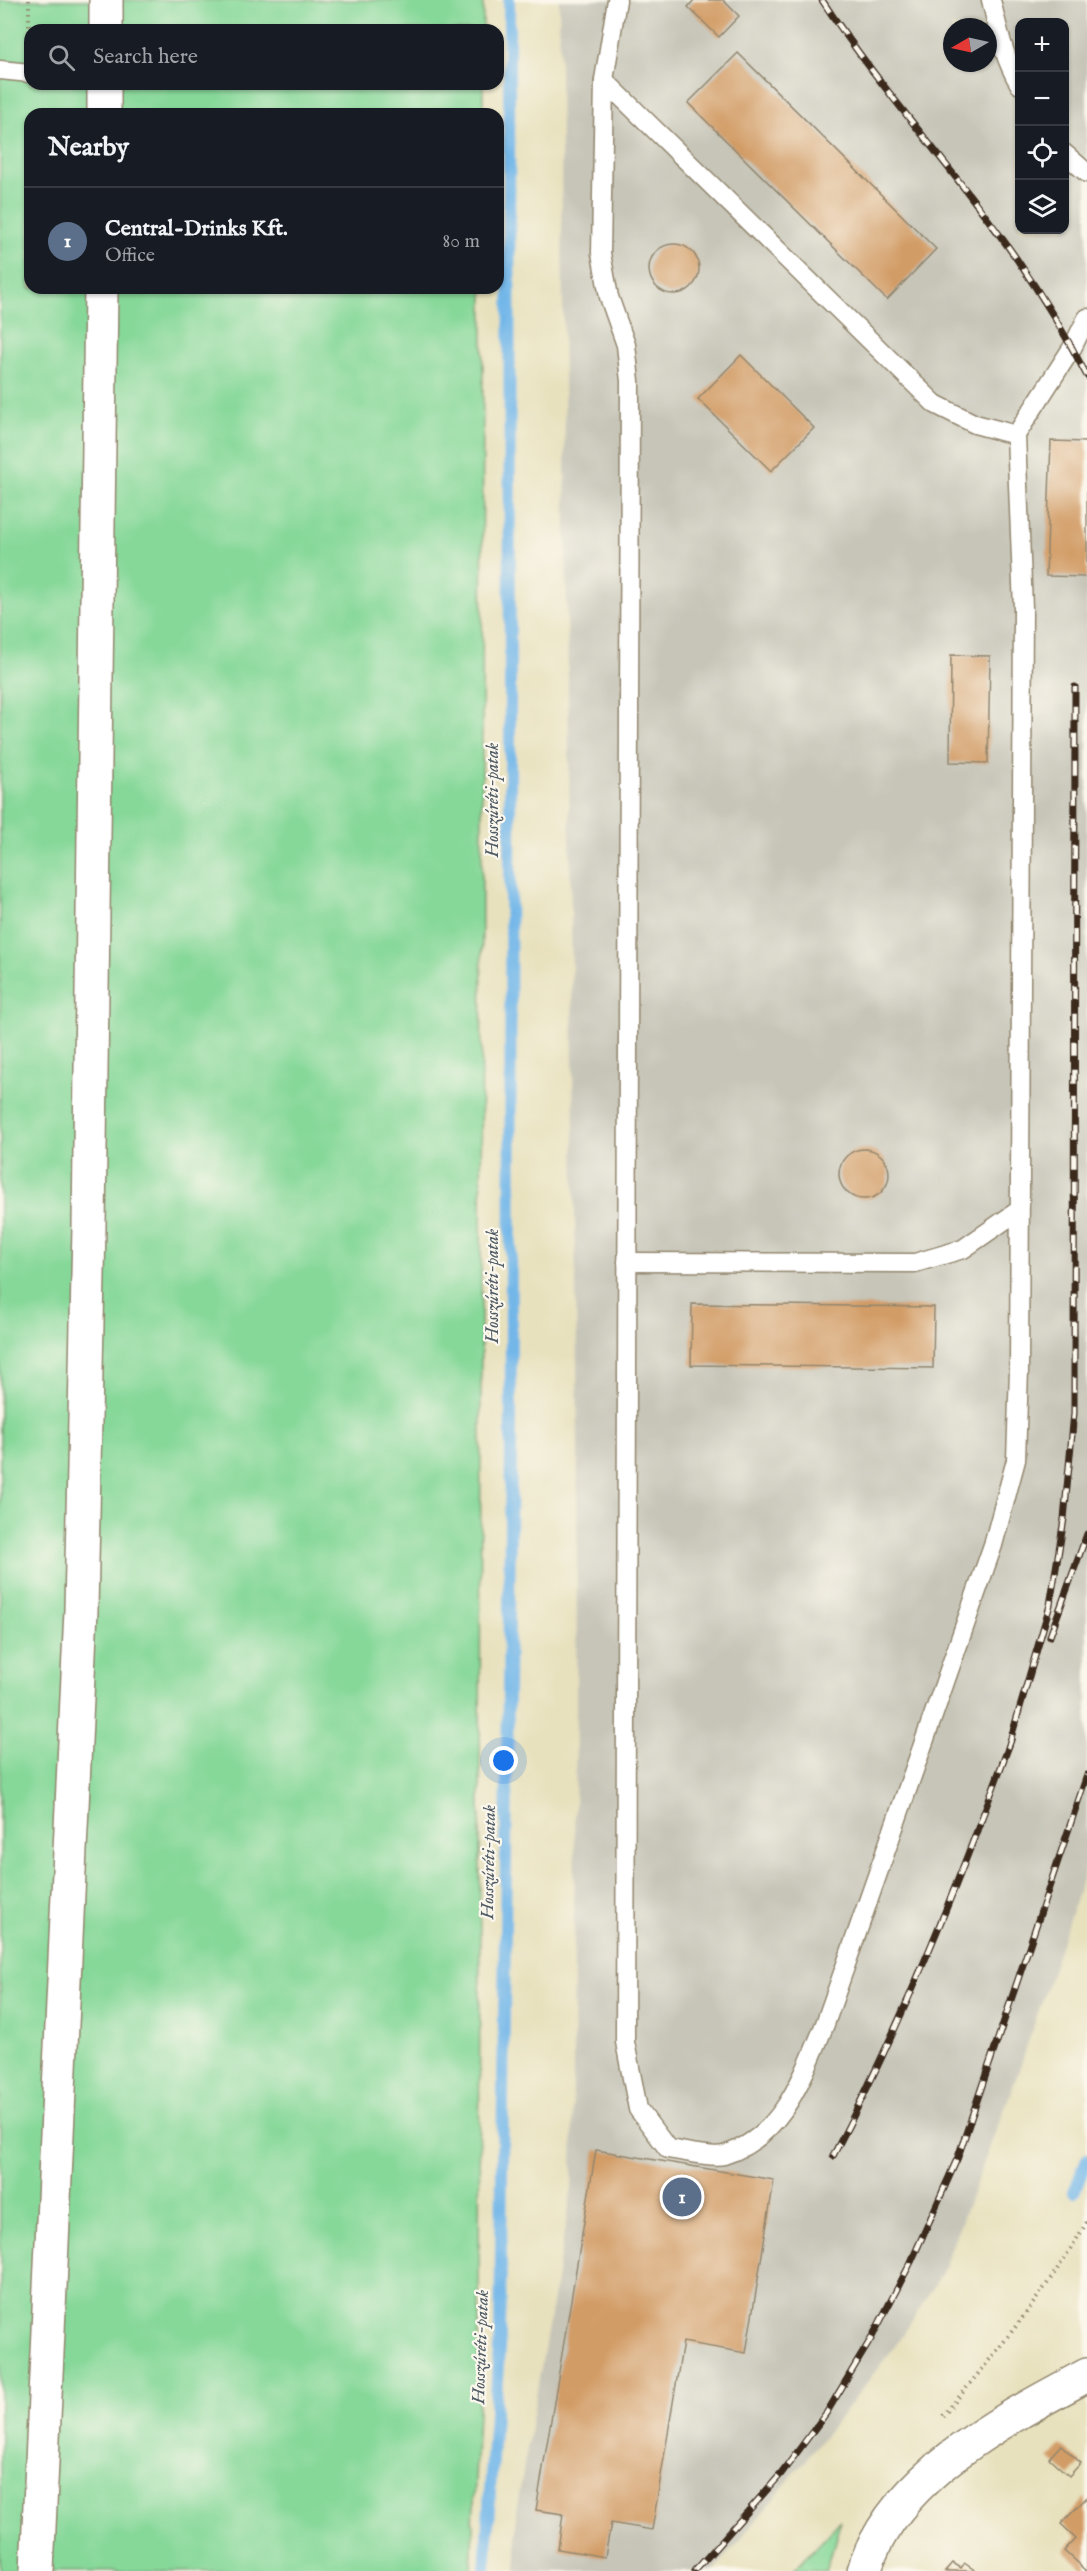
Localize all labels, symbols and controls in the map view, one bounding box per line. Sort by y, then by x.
north arrow [943,18,997,72]
map controls [1015,18,1069,234]
button: + [1015,18,1069,72]
search box [24,24,504,90]
icon: search [45,41,78,74]
text: Search here [93,43,198,71]
button: − [1015,72,1069,126]
button: locate [1015,126,1069,180]
text: Nearby [48,131,129,164]
button: layers [1015,180,1069,234]
text: Central-Drinks Kft. [105,215,288,243]
text: 1 [64,229,71,254]
text: 80 m [443,229,480,254]
text: Office [105,243,155,268]
water label: Hosszúréti-patak [482,743,505,858]
water label: Hosszúréti-patak [482,1229,505,1344]
your location [489,1746,518,1775]
water label: Hosszúréti-patak [477,1805,502,1920]
pin: 1 [662,2174,702,2220]
water label: Hosszúréti-patak [468,2290,495,2406]

